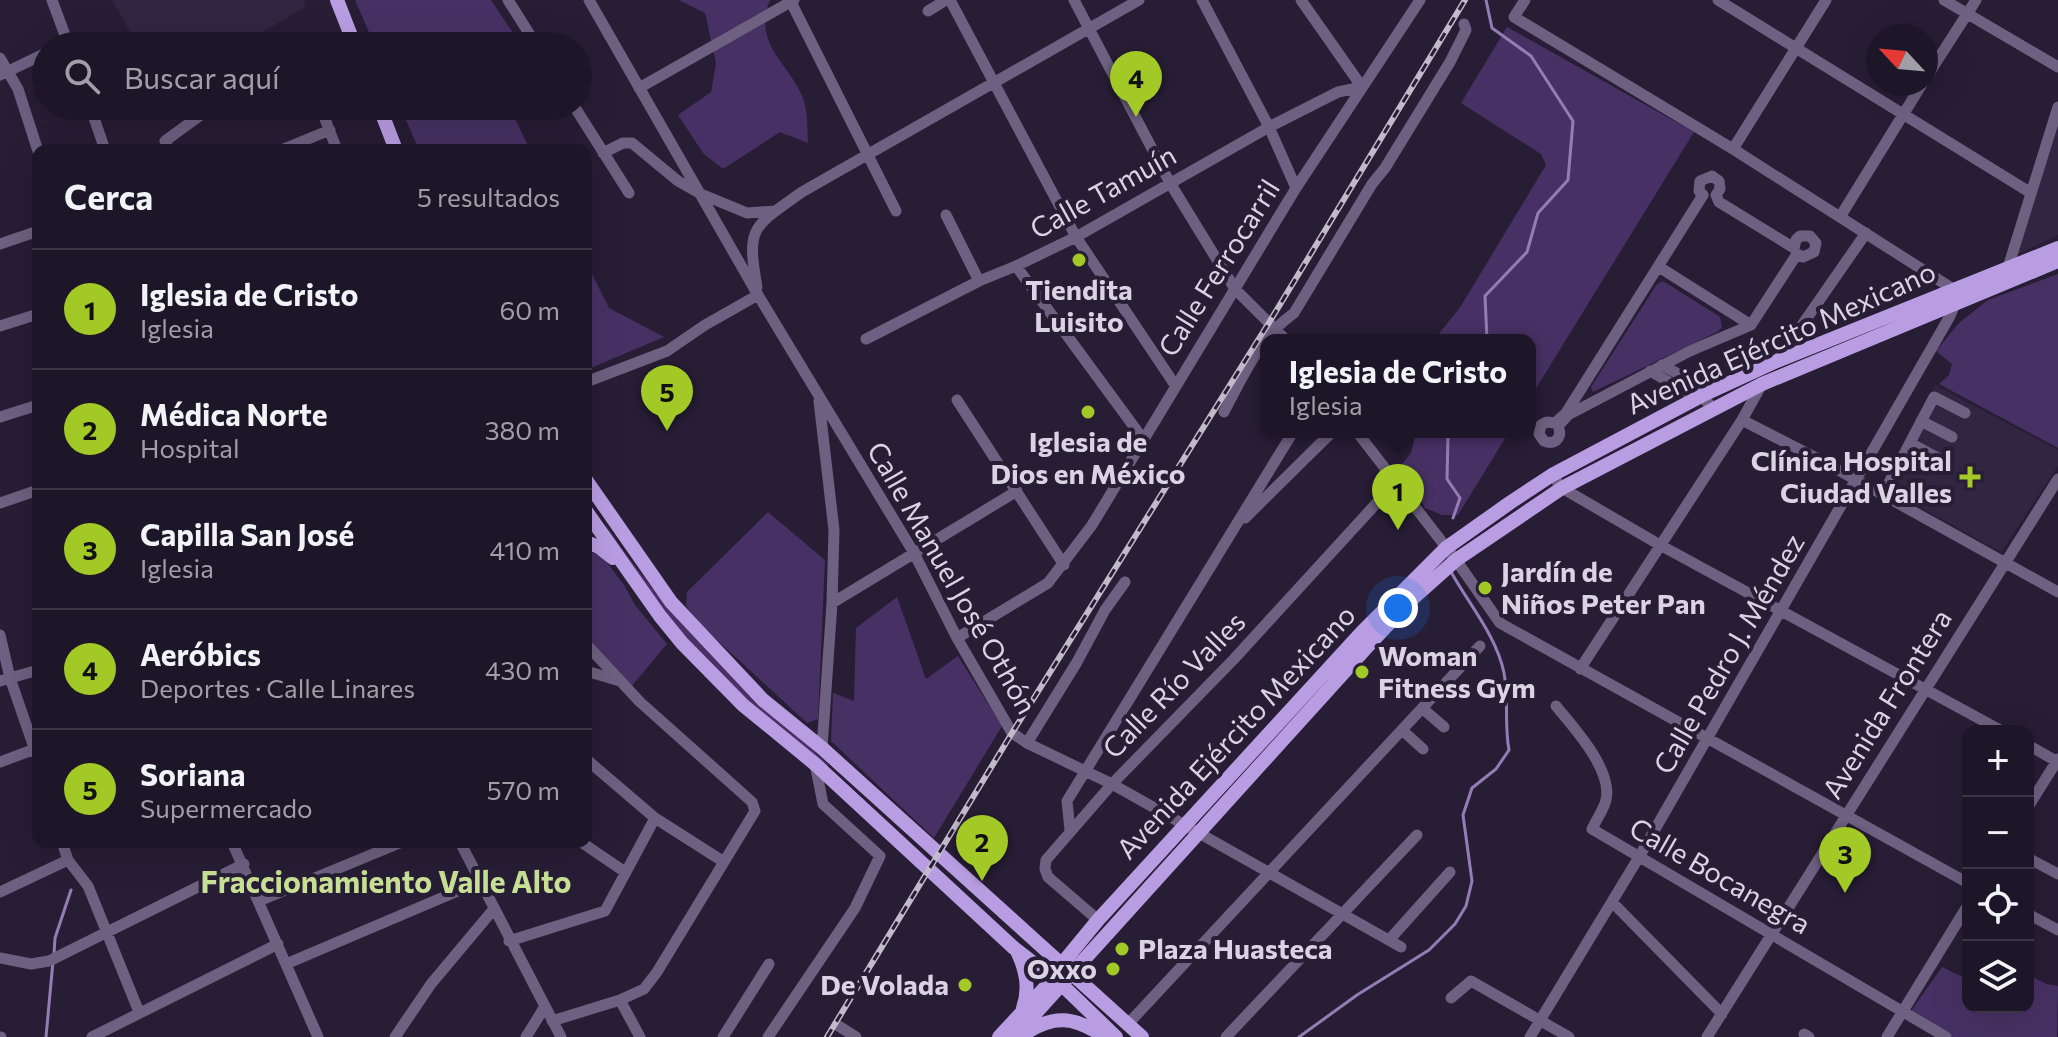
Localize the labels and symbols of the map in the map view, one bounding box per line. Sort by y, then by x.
north arrow [1866,24,1938,96]
pin: 4 [1110,51,1162,117]
street label: Calle Tamuín [1024,137,1181,245]
street label: Calle Ferrocarril [1150,173,1286,362]
marker: Tiendita Luisito [1070,251,1088,269]
street label: Avenida Ejército Mexicano [1621,253,1940,421]
place label: Tiendita Luisito [1025,272,1133,338]
pin: 5 [641,365,693,431]
marker: Iglesia de Dios en México [1079,403,1097,421]
place label: Iglesia de Dios en México [990,424,1186,490]
street label: Calle Manuel José Othón [861,435,1045,720]
place label: Clínica Hospital Ciudad Valles [1751,443,1952,509]
pin: 1 [1372,464,1424,530]
marker: Clínica Hospital Ciudad Valles [1959,466,1981,488]
street label: Calle Pedro J. Méndez [1646,527,1811,780]
place label: Jardín de Niños Peter Pan [1501,554,1706,620]
marker: Jardín de Niños Peter Pan [1476,579,1494,597]
your location [1378,588,1418,628]
street label: Avenida Ejército Mexicano [1109,597,1362,865]
street label: Avenida Frontera [1814,602,1958,805]
street label: Calle Río Valles [1095,604,1252,765]
place label: Woman Fitness Gym [1378,638,1536,704]
marker: Woman Fitness Gym [1353,663,1371,681]
street label: Calle Bocanegra [1624,810,1817,941]
pin: 2 [956,815,1008,881]
pin: 3 [1819,827,1871,893]
district label: Fraccionamiento Valle Alto [201,862,571,899]
place label: Plaza Huasteca [1138,931,1333,965]
marker: Plaza Huasteca [1113,940,1131,958]
place label: Oxxo [1027,951,1097,985]
marker: Oxxo [1104,960,1122,978]
place label: De Volada [820,967,949,1001]
marker: De Volada [956,976,974,994]

